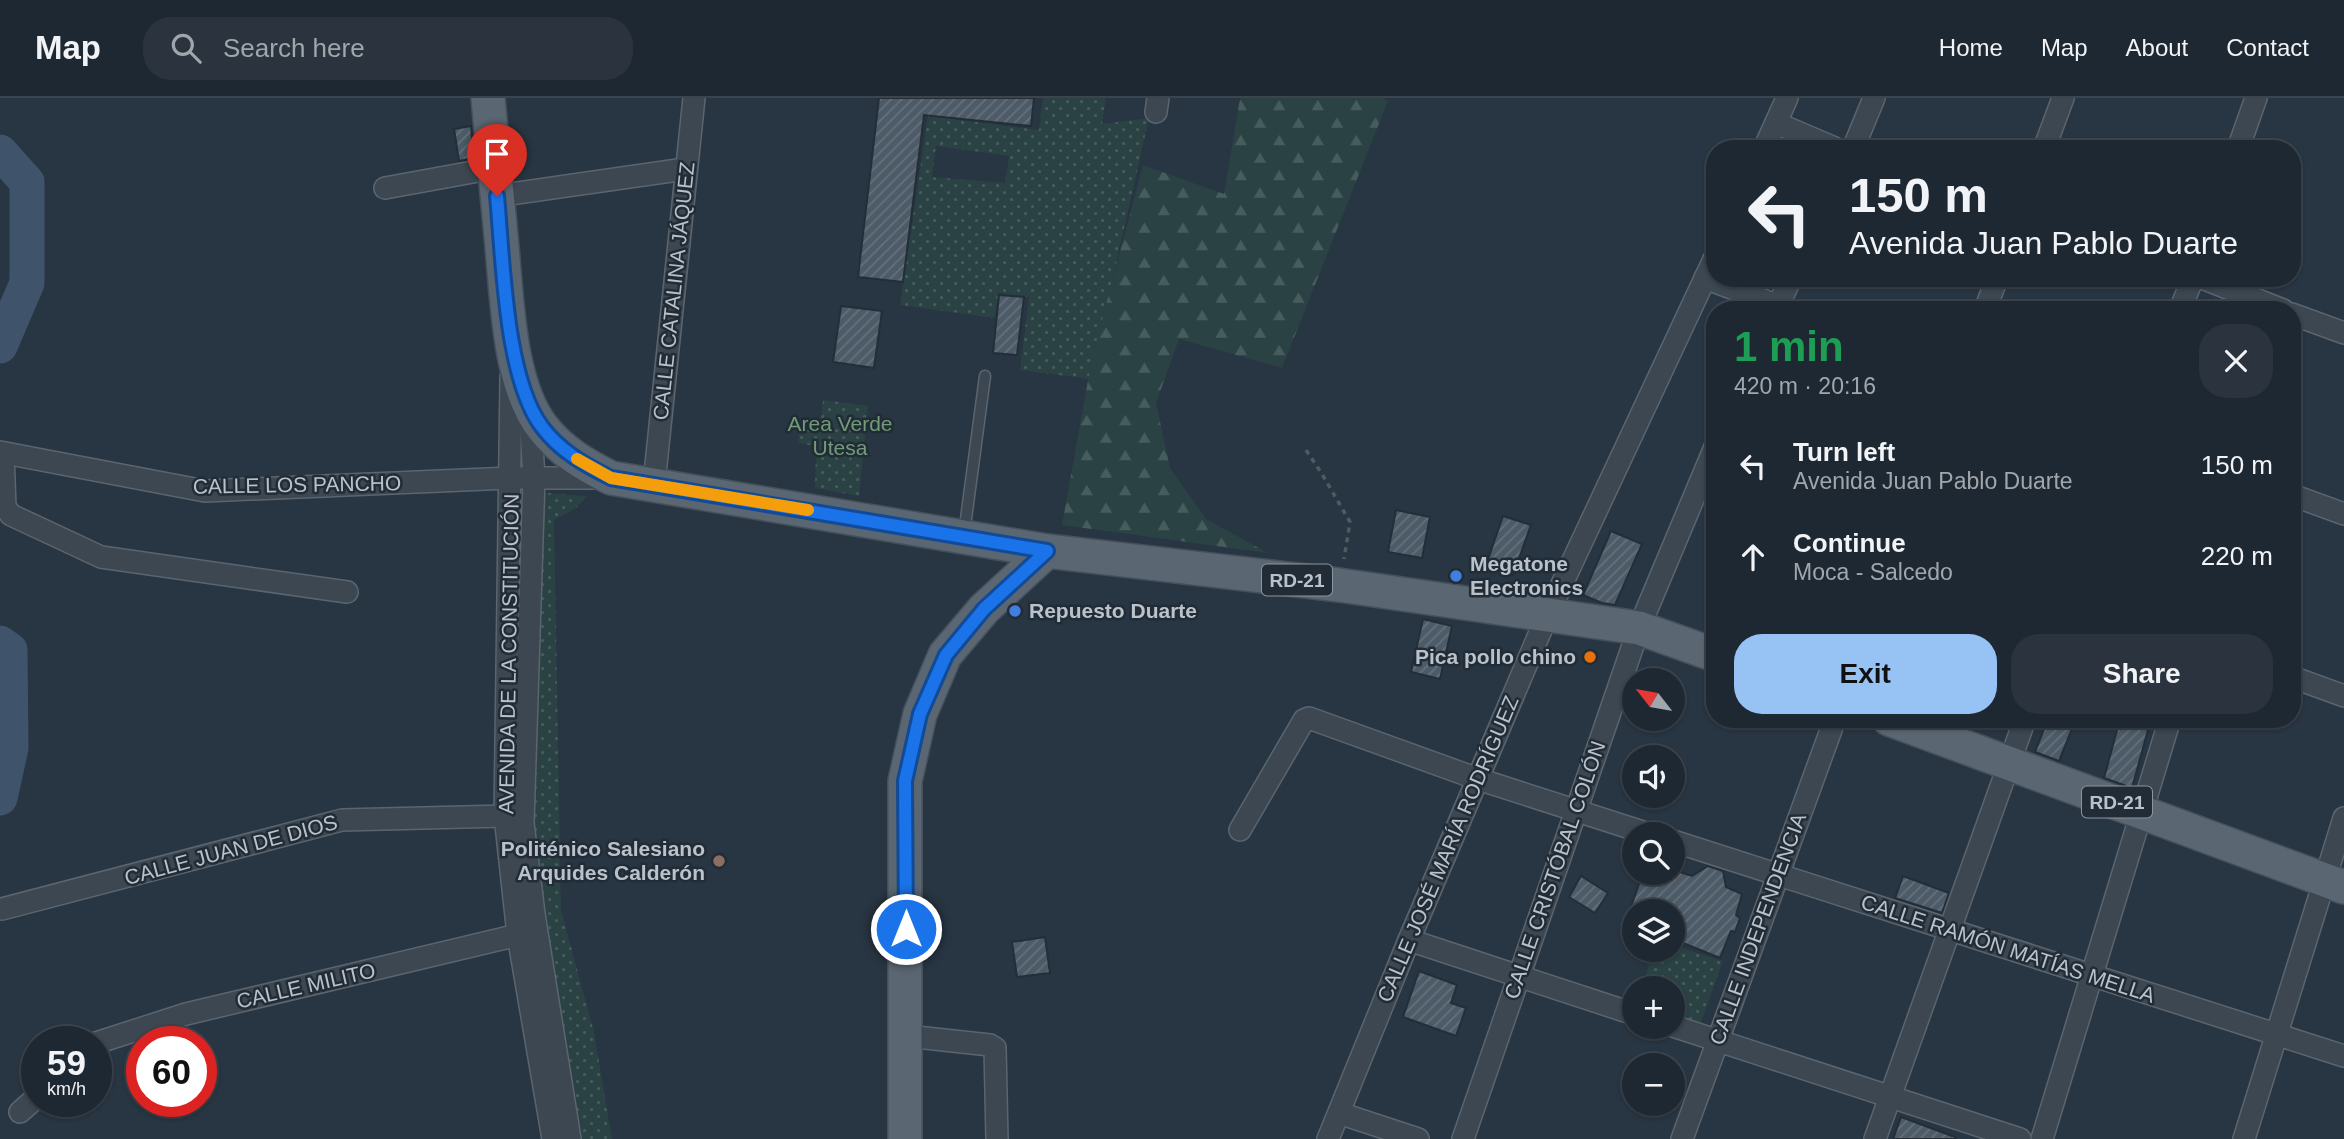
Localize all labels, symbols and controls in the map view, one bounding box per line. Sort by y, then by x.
search box [143,17,633,80]
text: Map [35,29,101,66]
icon: search [167,29,205,67]
text: Search here [223,33,365,63]
text: Home [1939,34,2003,61]
text: Map [2041,34,2088,61]
text: About [2126,34,2188,61]
text: Contact [2226,34,2309,61]
pin [467,124,527,196]
icon: arrive [478,135,516,173]
street label: CALLE CATALINA JÁQUEZ [649,161,699,421]
icon: left [1734,168,1825,259]
text: 150 m [1849,168,1988,222]
text: Avenida Juan Pablo Duarte [1849,225,2238,261]
text: 1 min [1734,323,1844,370]
button: close [2199,324,2273,398]
text: 420 m · 20:16 [1734,373,1876,399]
park label: Area Verde Utesa [787,412,893,459]
text: Turn left [1793,437,1895,467]
icon: left [1734,447,1772,485]
text: 150 m [2201,450,2273,480]
text: Avenida Juan Pablo Duarte [1793,468,2073,494]
street label: CALLE LOS PANCHO [193,471,401,498]
street label: AVENIDA DE LA CONSTITUCIÓN [494,494,523,814]
text: Continue [1793,528,1906,558]
icon: ahead [1734,538,1772,576]
text: 220 m [2201,541,2273,571]
place label: Megatone Electronics [1470,552,1583,599]
text: Moca - Salcedo [1793,559,1953,585]
road number: RD-21 [1262,565,1332,596]
marker: Megatone Electronics [1448,568,1464,584]
place label: Repuesto Duarte [1029,599,1197,622]
marker: Repuesto Duarte [1007,603,1023,619]
button: Exit [1734,634,1997,714]
button: Share [2011,634,2273,714]
place label: Pica pollo chino [1415,645,1576,668]
marker: Pica pollo chino [1582,649,1598,665]
north arrow [1622,668,1685,732]
map controls [1622,668,1685,1116]
street label: CALLE JOSÉ MARÍA RODRÍGUEZ [1372,692,1523,1005]
street label: CALLE CRISTÓBAL COLÓN [1500,738,1610,1002]
button: sound [1622,745,1685,808]
road number: RD-21 [2082,786,2152,818]
street label: CALLE JUAN DE DIOS [122,810,340,889]
street label: CALLE INDEPENDENCIA [1705,810,1810,1048]
button: search [1622,822,1685,885]
place label: Politénico Salesiano Arquides Calderón [501,837,705,884]
marker: Politénico Salesiano Arquides Calderón [711,853,727,869]
street label: CALLE RAMÓN MATÍAS MELLA [1858,890,2158,1007]
position arrow [869,892,943,966]
button: layers [1622,899,1685,962]
street label: CALLE MILITO [234,958,378,1013]
button: + [1622,976,1685,1039]
speed limit sign: 60 [126,1026,217,1117]
text: 59 [47,1043,86,1082]
button: − [1622,1053,1685,1116]
text: km/h [47,1079,86,1099]

